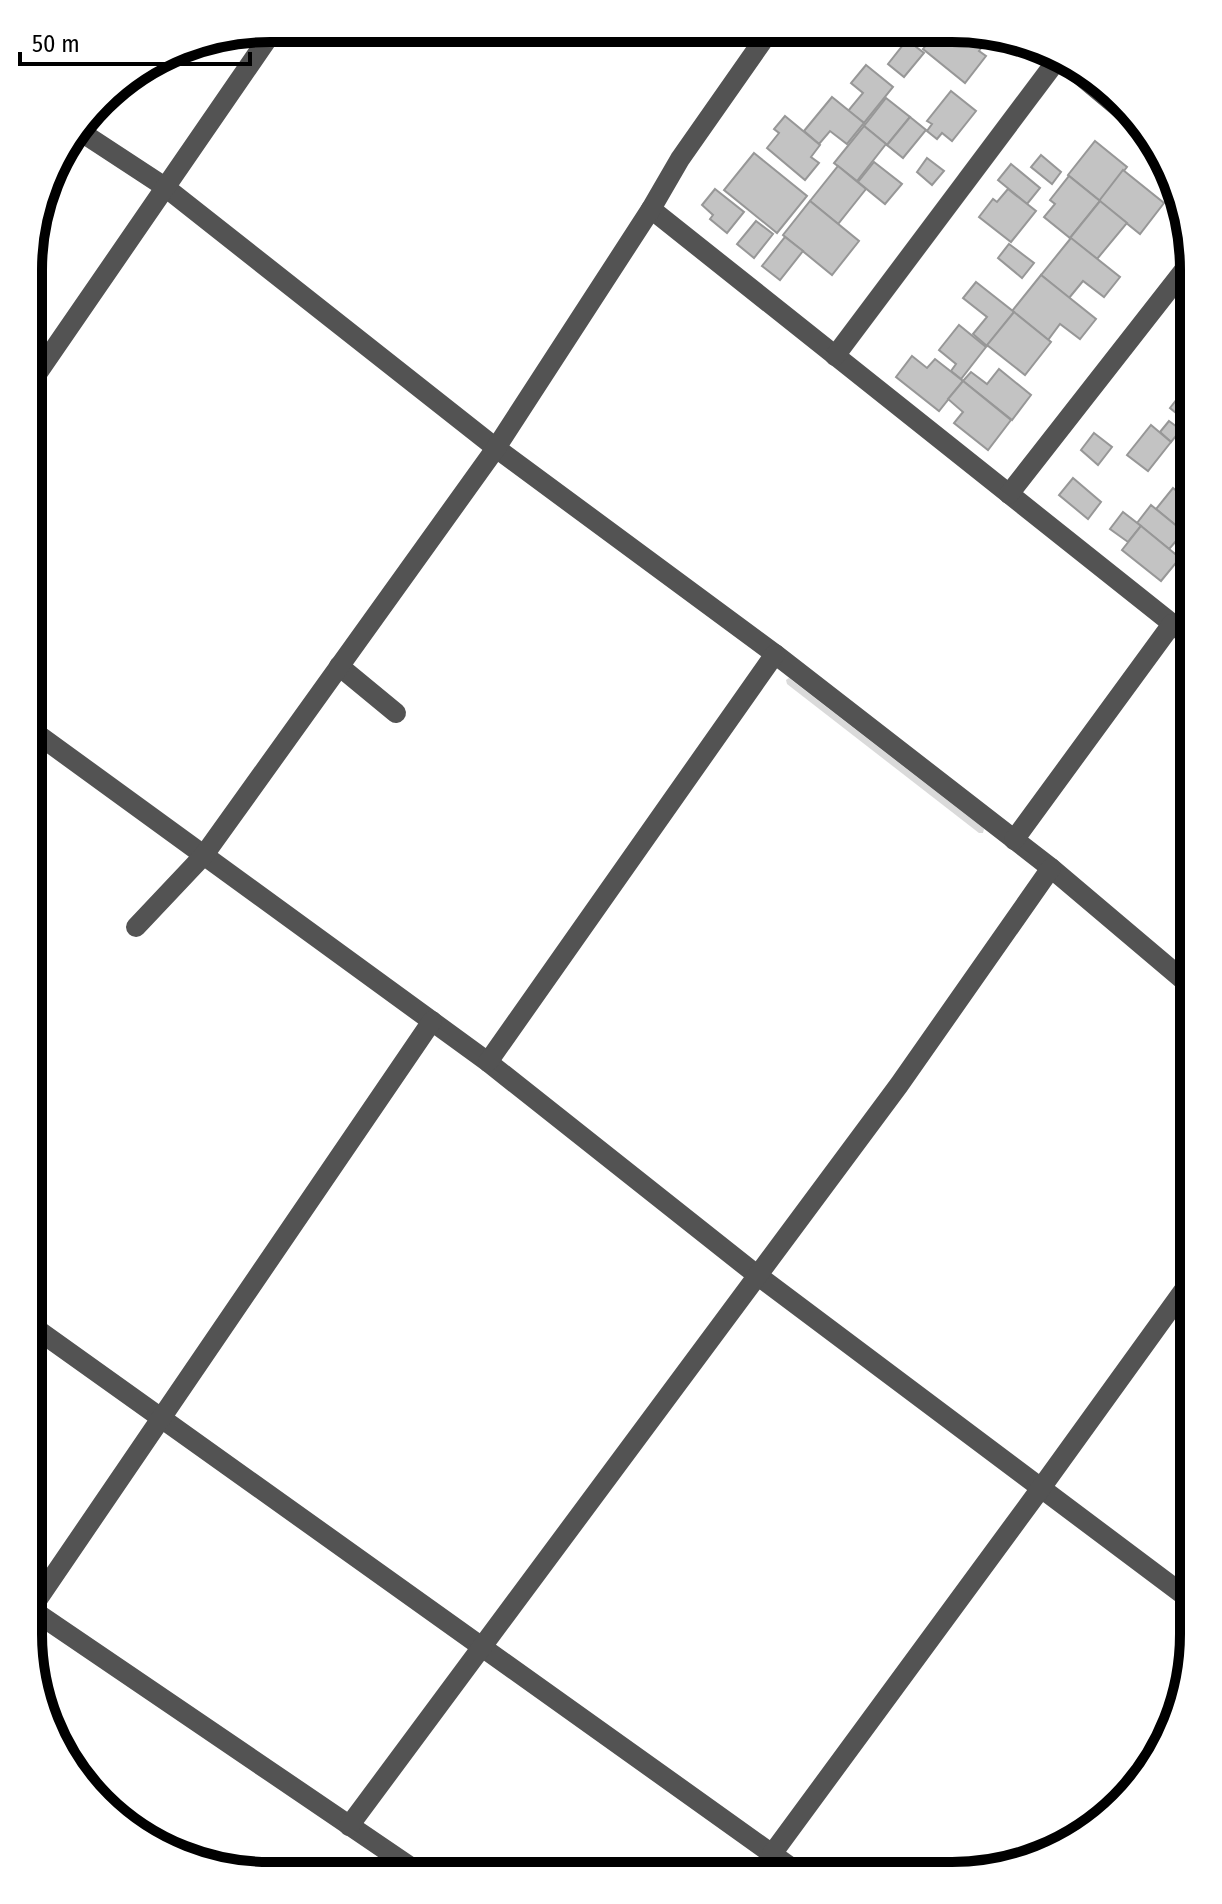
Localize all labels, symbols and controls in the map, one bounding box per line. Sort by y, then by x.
scale bar [20,16,250,66]
text: 50 m [32,30,80,58]

